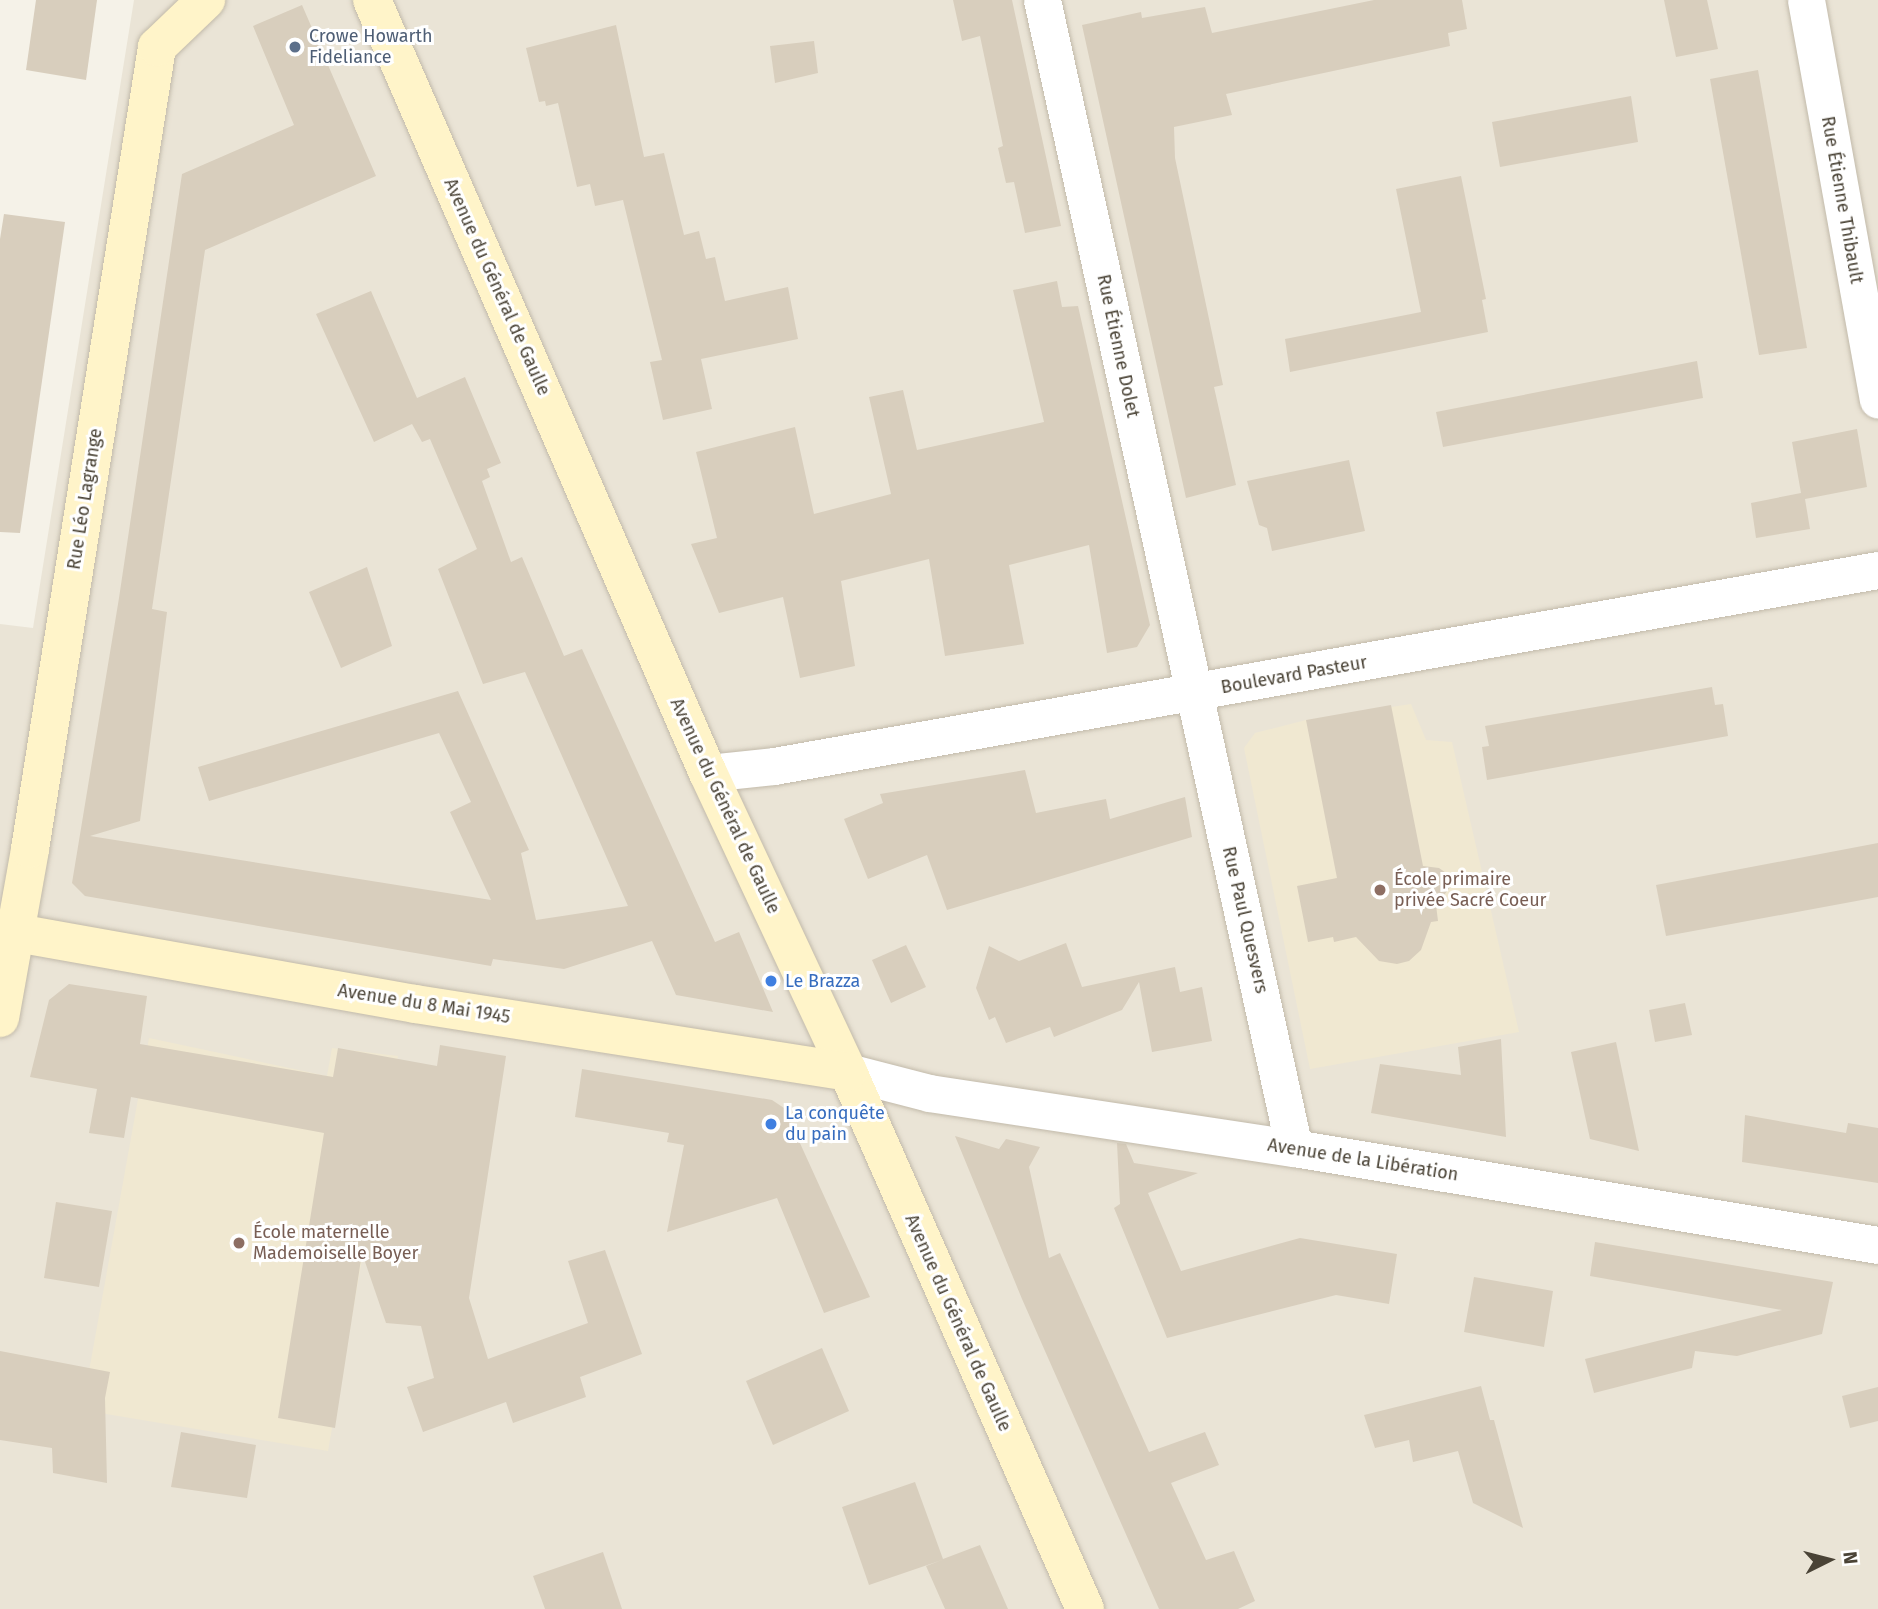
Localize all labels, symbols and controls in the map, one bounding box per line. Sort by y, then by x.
place label: Crowe Howarth Fideliance [309,26,432,68]
marker: Crowe Howarth Fideliance [287,39,303,55]
street label: Rue Étienne Thibault [1817,114,1867,286]
street label: Avenue du Général de Gaulle [439,175,555,399]
street label: Rue Étienne Dolet [1092,272,1144,420]
street label: Rue Léo Lagrange [63,427,107,571]
street label: Boulevard Pasteur [1219,652,1369,698]
street label: Avenue du Général de Gaulle [665,695,785,917]
street label: Rue Paul Quesvers [1218,844,1272,996]
place label: École primaire privée Sacré Coeur [1394,869,1547,912]
marker: École primaire privée Sacré Coeur [1372,882,1388,898]
place label: Le Brazza [785,970,860,992]
marker: Le Brazza [763,973,779,989]
street label: Avenue du 8 Mai 1945 [336,980,512,1028]
place label: La conquête du pain [785,1103,885,1146]
marker: La conquête du pain [763,1116,779,1132]
street label: Avenue de la Libération [1266,1134,1460,1186]
street label: Avenue du Général de Gaulle [900,1211,1016,1435]
place label: École maternelle Mademoiselle Boyer [253,1222,419,1264]
marker: École maternelle Mademoiselle Boyer [231,1235,247,1251]
north arrow [1794,1525,1864,1595]
text: N [1838,1550,1862,1565]

